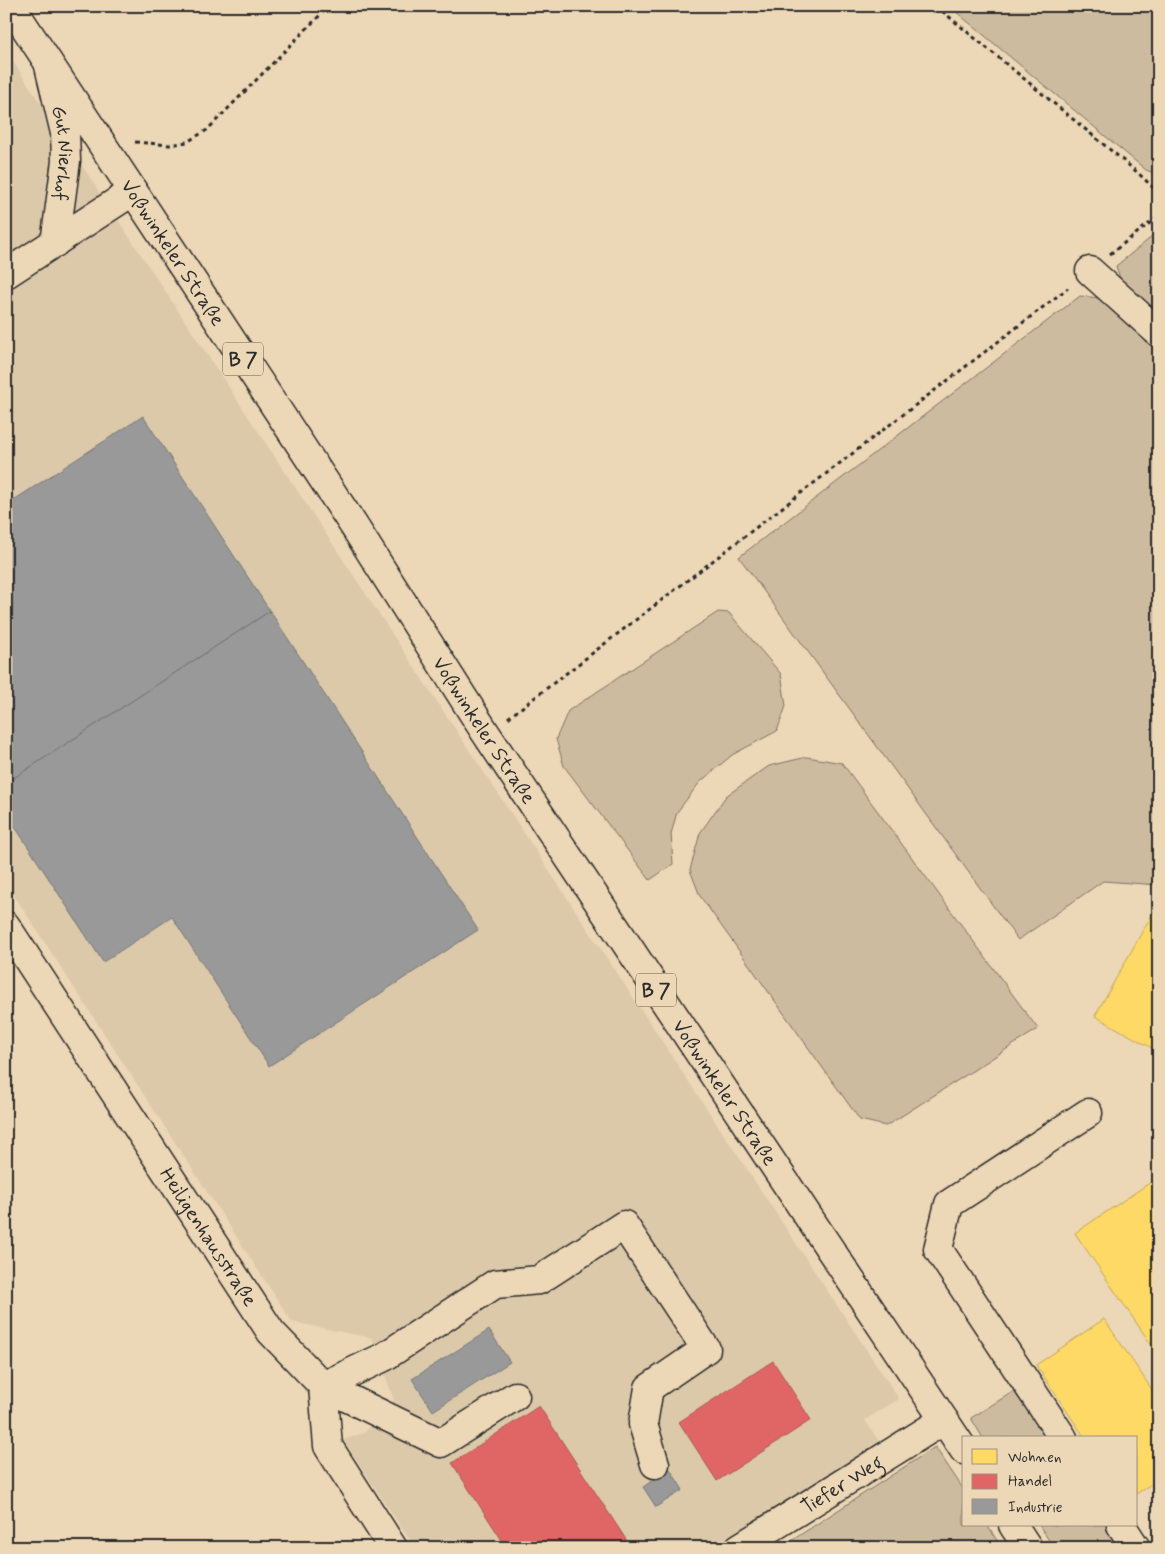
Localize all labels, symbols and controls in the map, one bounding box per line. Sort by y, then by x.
street label: Gut Nierhof [44,103,78,203]
street label: Voßwinkeler Straße [114,174,231,332]
road number: B 7 [223,342,263,376]
street label: Voßwinkeler Straße [425,652,541,810]
road number: B 7 [636,974,676,1006]
street label: Voßwinkeler Straße [665,1014,783,1172]
street label: Heiligenhausstraße [152,1163,263,1312]
legend [962,1436,1138,1526]
text: Wohnen [1008,1448,1062,1468]
street label: Tiefer Weg [796,1449,890,1521]
text: Handel [1008,1472,1052,1492]
text: Industrie [1008,1498,1063,1518]

